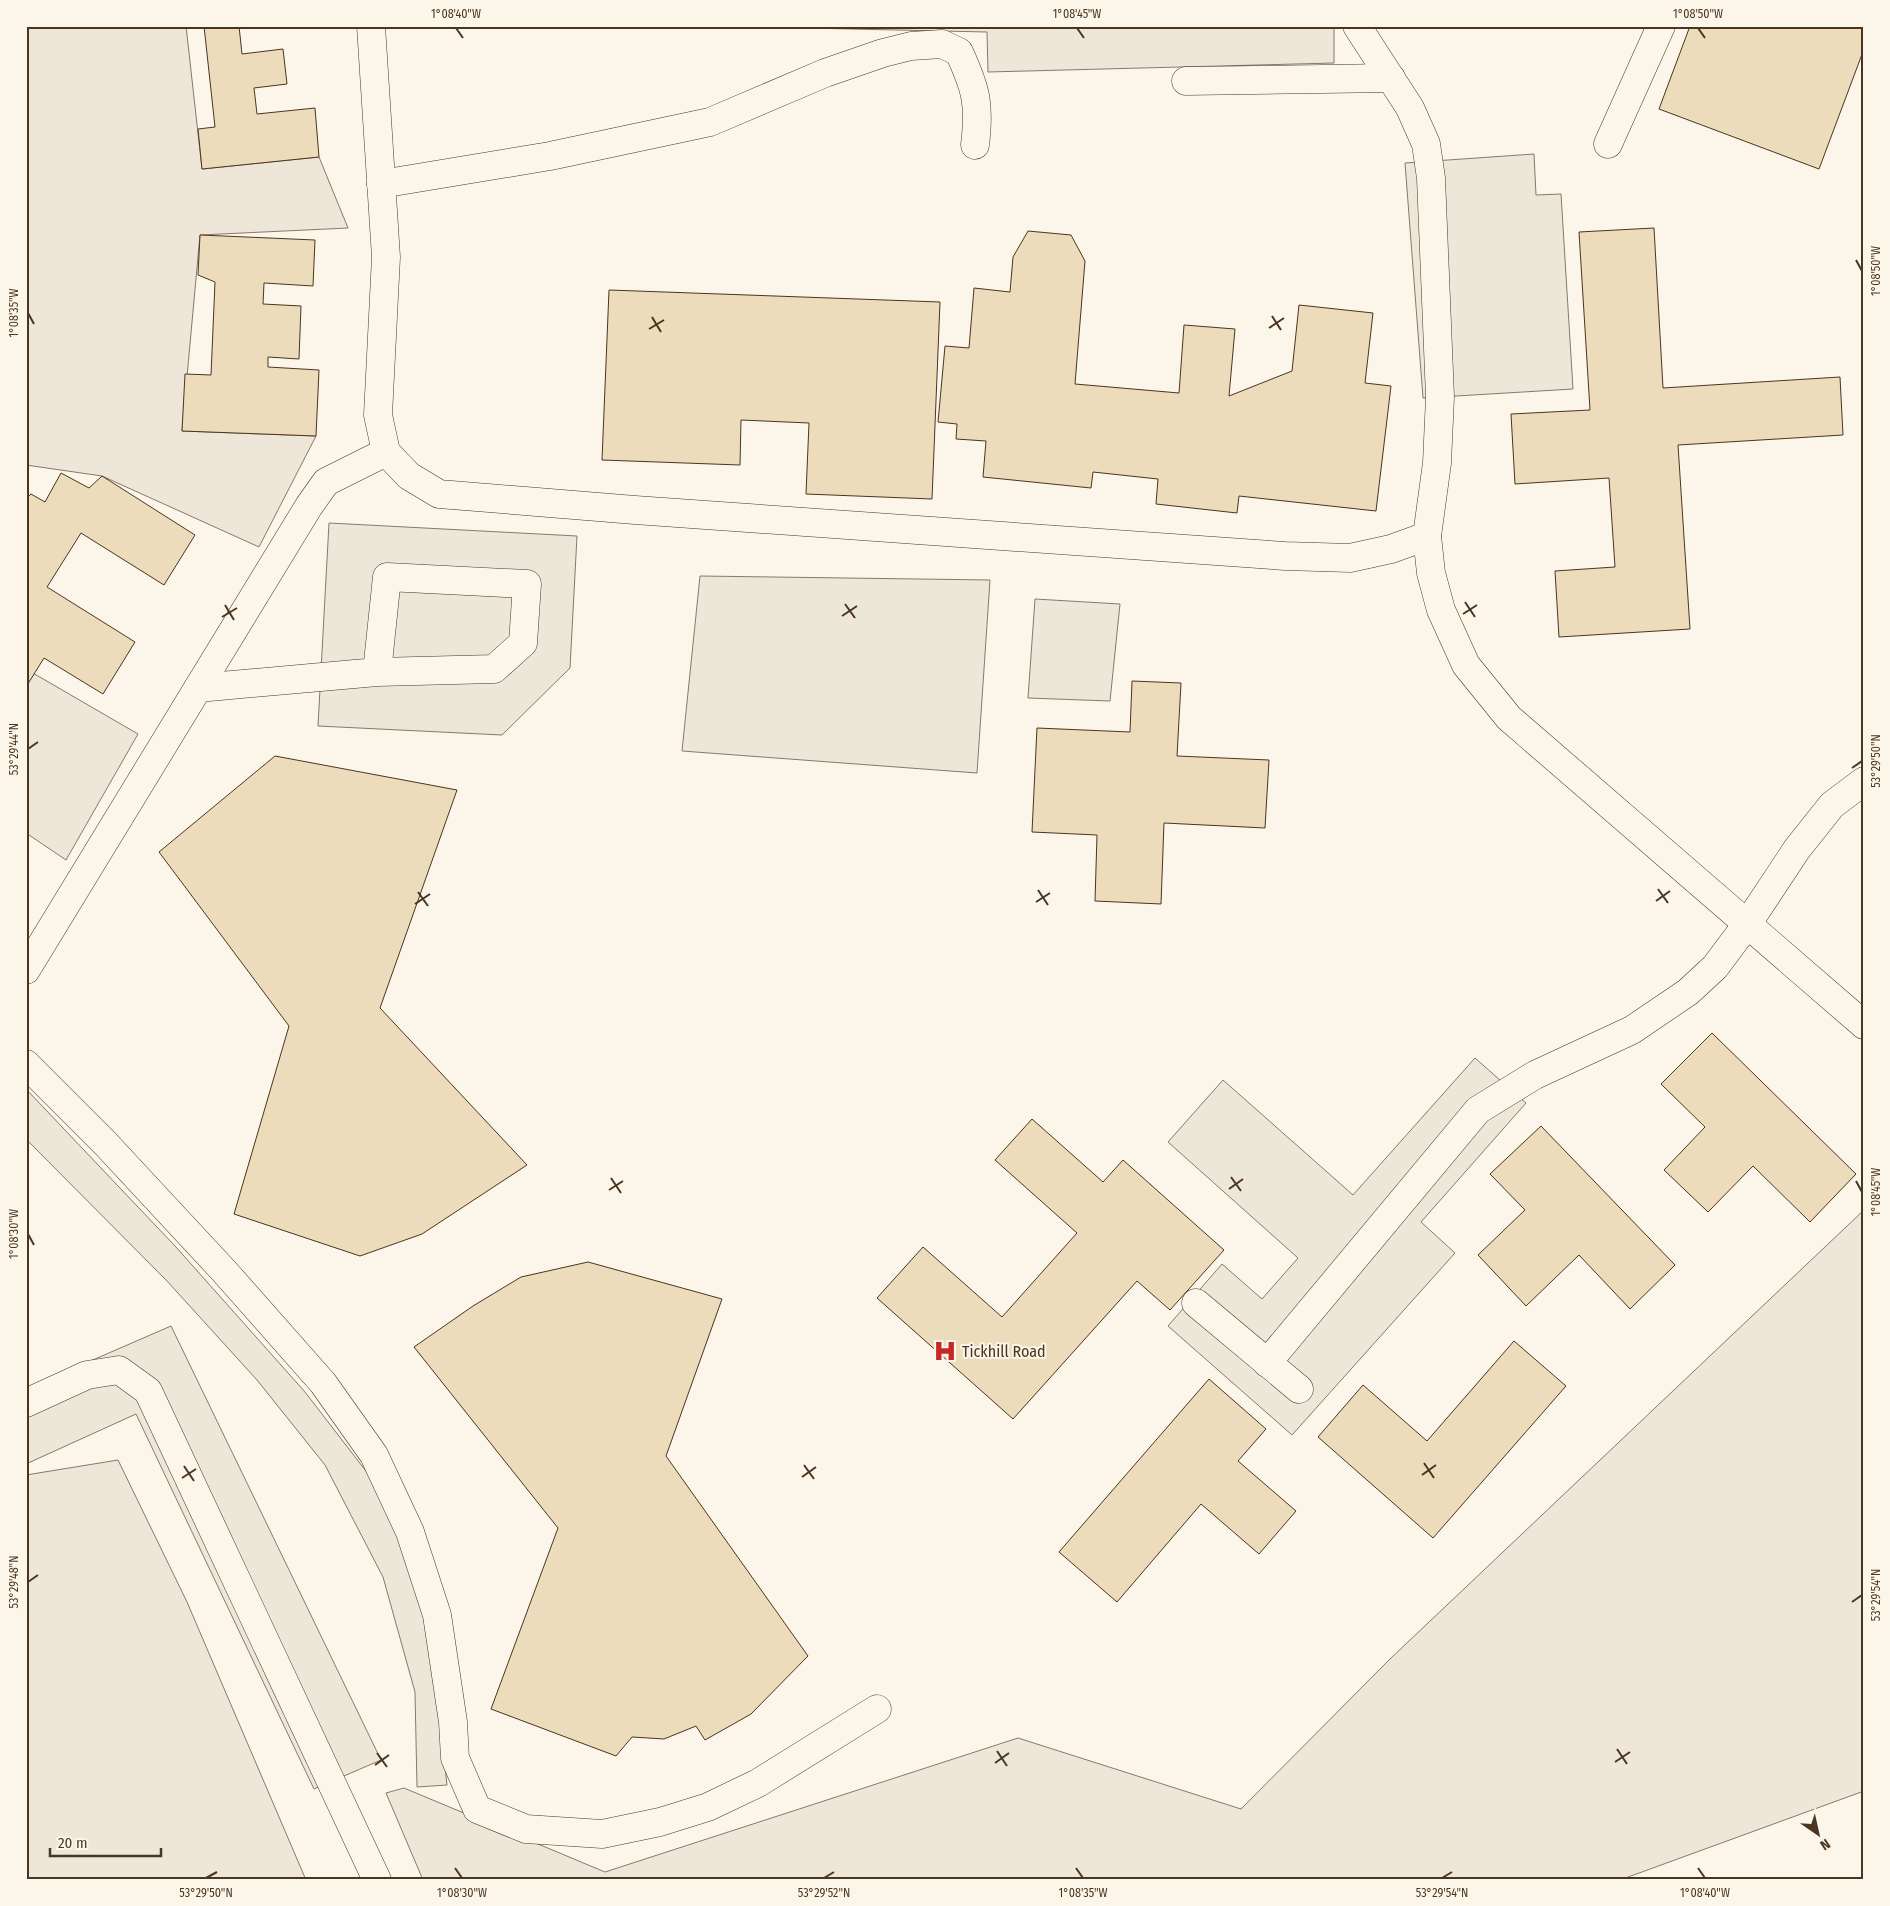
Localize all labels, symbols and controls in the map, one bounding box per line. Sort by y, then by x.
text: 1°08'40"W [431,7,481,21]
text: 1°08'45"W [1053,7,1101,21]
text: 1°08'50"W [1673,7,1723,21]
text: 1°08'50"W [1869,246,1883,296]
text: 1°08'35"W [7,289,21,337]
text: 53°29'44"N [7,723,21,775]
text: 53°29'50"N [1869,734,1883,788]
text: 1°08'45"W [1869,1168,1883,1216]
text: 1°08'30"W [7,1209,21,1259]
hospital icon: Tickhill Road [932,1338,958,1364]
place label: Tickhill Road [962,1342,1046,1361]
text: 53°29'48"N [7,1556,21,1608]
text: 53°29'54"N [1869,1569,1883,1621]
north arrow [1792,1808,1842,1858]
scale bar [50,1826,161,1858]
text: 20 m [58,1834,88,1852]
text: N [1817,1835,1833,1854]
text: 53°29'50"N [179,1886,233,1900]
text: 1°08'30"W [437,1886,487,1900]
text: 53°29'52"N [798,1886,850,1900]
text: 1°08'35"W [1059,1886,1107,1900]
text: 53°29'54"N [1416,1886,1468,1900]
text: 1°08'40"W [1680,1886,1730,1900]

